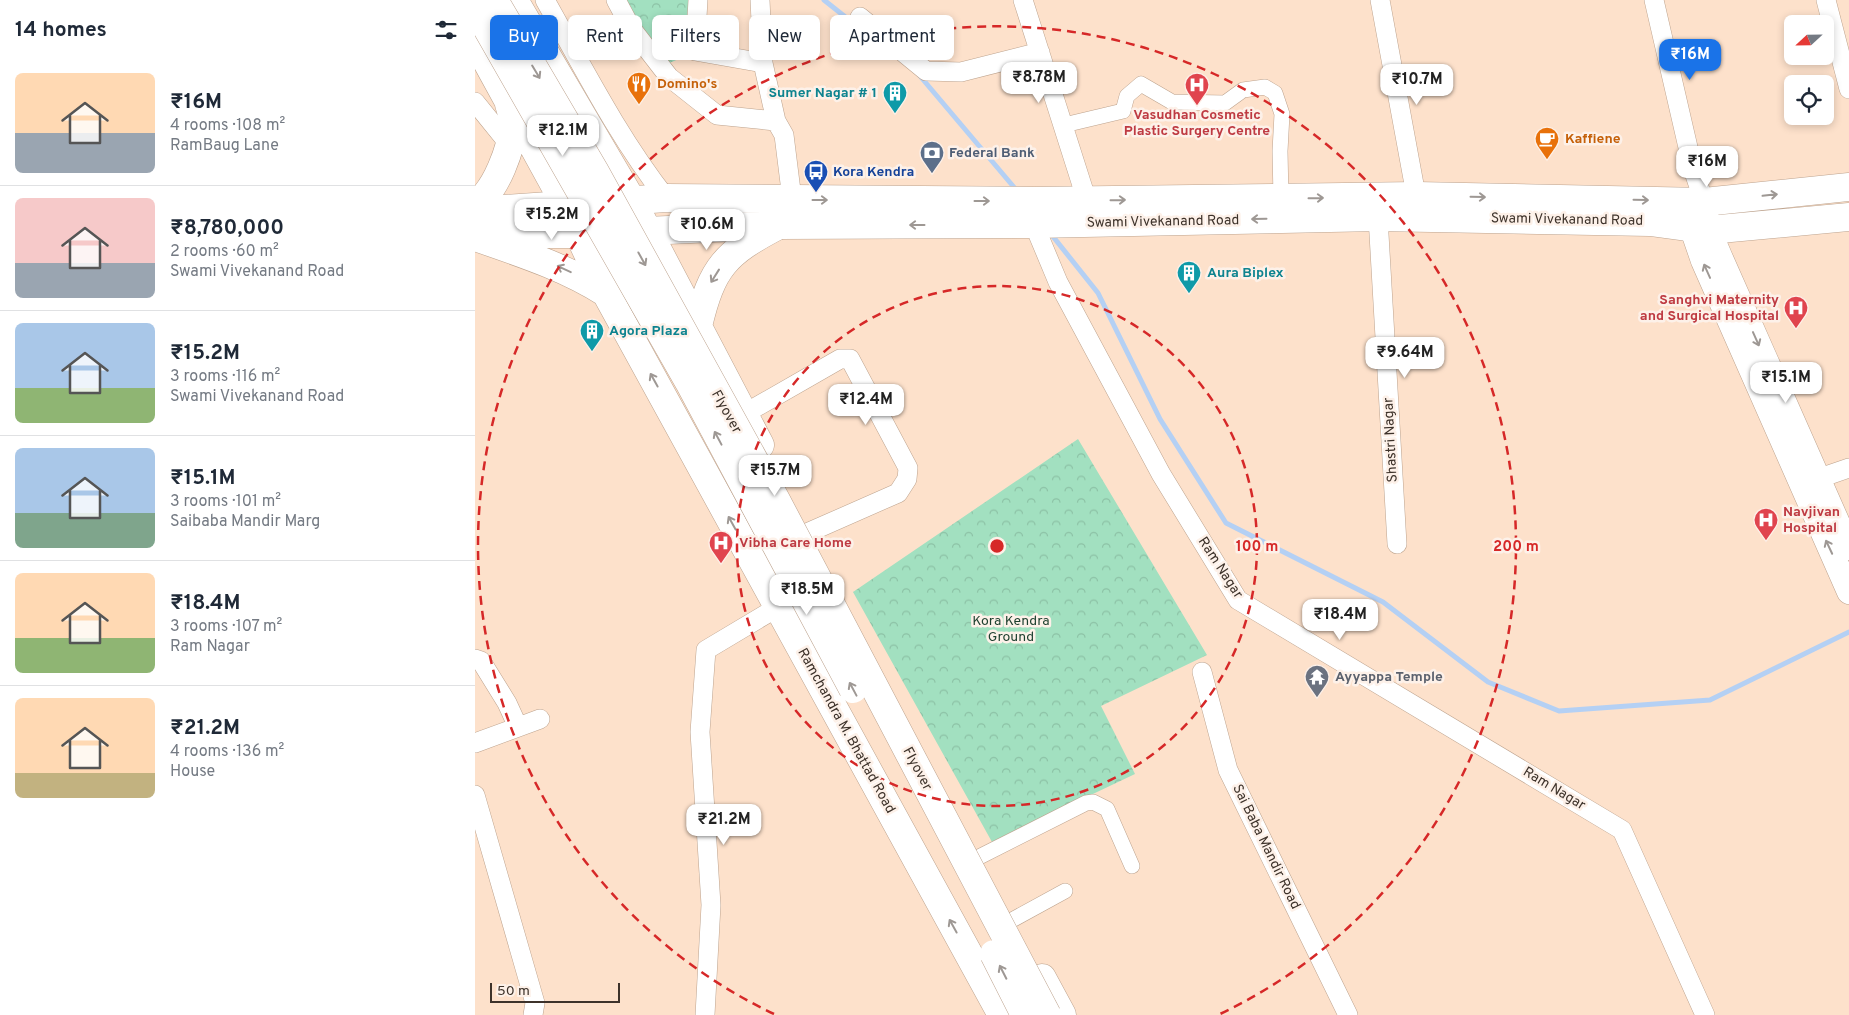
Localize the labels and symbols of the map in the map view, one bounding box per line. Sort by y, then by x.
north arrow [1784,15,1834,65]
pin: ₹16M [1660,38,1720,81]
pin: ₹8.78M [998,62,1080,104]
pin: ₹10.7M [1376,64,1458,106]
one-way arrow [532,65,542,79]
restaurant icon: Domino's [626,71,652,105]
hospital icon: Vasudhan Cosmetic Plastic Surgery Centre [1184,72,1210,106]
place label: Domino's [657,76,717,93]
building icon: Sumer Nagar # 1 [882,80,908,114]
place label: Sumer Nagar # 1 [768,85,877,102]
place label: Vasudhan Cosmetic Plastic Surgery Centre [1124,107,1270,140]
pin: ₹12.1M [522,114,604,157]
cafe icon: Kaffiene [1534,126,1560,160]
place label: Kaffiene [1565,131,1621,148]
bank icon: Federal Bank [919,140,945,174]
place label: Federal Bank [949,145,1035,162]
pin: ₹16M [1677,146,1737,188]
bus stop icon: Kora Kendra [803,159,829,193]
place label: Kora Kendra [833,164,914,181]
one-way arrow [1762,190,1778,200]
one-way arrow [1307,193,1323,203]
one-way arrow [1470,193,1486,202]
one-way arrow [811,195,827,205]
one-way arrow [1110,195,1126,205]
one-way arrow [1632,195,1648,205]
one-way arrow [974,196,990,206]
pin: ₹15.2M [511,198,593,241]
pin: ₹10.6M [666,208,748,251]
street label: Swami Vivekanand Road [1491,210,1643,230]
street label: Swami Vivekanand Road [1087,212,1239,232]
one-way arrow [1251,215,1267,224]
one-way arrow [909,220,925,230]
one-way arrow [637,252,647,266]
building icon: Aura Biplex [1176,260,1202,294]
one-way arrow [1702,263,1711,279]
one-way arrow [557,264,572,273]
place label: Aura Biplex [1207,265,1284,282]
one-way arrow [709,269,719,283]
place label: Sanghvi Maternity and Surgical Hospital [1640,292,1779,325]
hospital icon: Sanghvi Maternity and Surgical Hospital [1783,295,1809,329]
building icon: Agora Plaza [579,318,605,352]
place label: Agora Plaza [609,323,688,340]
one-way arrow [1752,332,1761,347]
pin: ₹9.64M [1364,336,1446,379]
pin: ₹15.1M [1745,362,1827,404]
one-way arrow [649,373,659,388]
pin: ₹12.4M [825,384,907,426]
street label: Flyover [707,387,745,437]
street label: Shastri Nagar [1380,397,1402,483]
one-way arrow [713,431,723,446]
pin: ₹15.7M [734,454,816,497]
place label: Navjivan Hospital [1783,504,1840,537]
hospital icon: Navjivan Hospital [1753,507,1779,541]
one-way arrow [727,516,736,531]
hospital icon: Vibha Care Home [708,530,734,564]
street label: Ram Nagar [1194,534,1246,602]
place label: Vibha Care Home [739,535,852,552]
centre of rings [988,537,1006,555]
text: 100 m [1236,538,1278,557]
text: 200 m [1493,538,1539,557]
one-way arrow [1823,540,1833,555]
pin: ₹18.5M [766,574,848,616]
pin: ₹18.4M [1299,598,1381,641]
park label: Kora Kendra Ground [972,613,1050,646]
street label: Ramchandra M. Bhattad Road [793,645,899,817]
temple icon: Ayyappa Temple [1304,664,1330,698]
place label: Ayyappa Temple [1335,669,1443,686]
one-way arrow [848,682,857,697]
street label: Flyover [898,744,936,794]
street label: Ram Nagar [1520,764,1589,815]
street label: Sai Baba Mandir Road [1228,782,1304,912]
pin: ₹21.2M [683,804,765,846]
one-way arrow [948,920,958,934]
one-way arrow [998,964,1008,979]
scale bar [490,980,620,1003]

